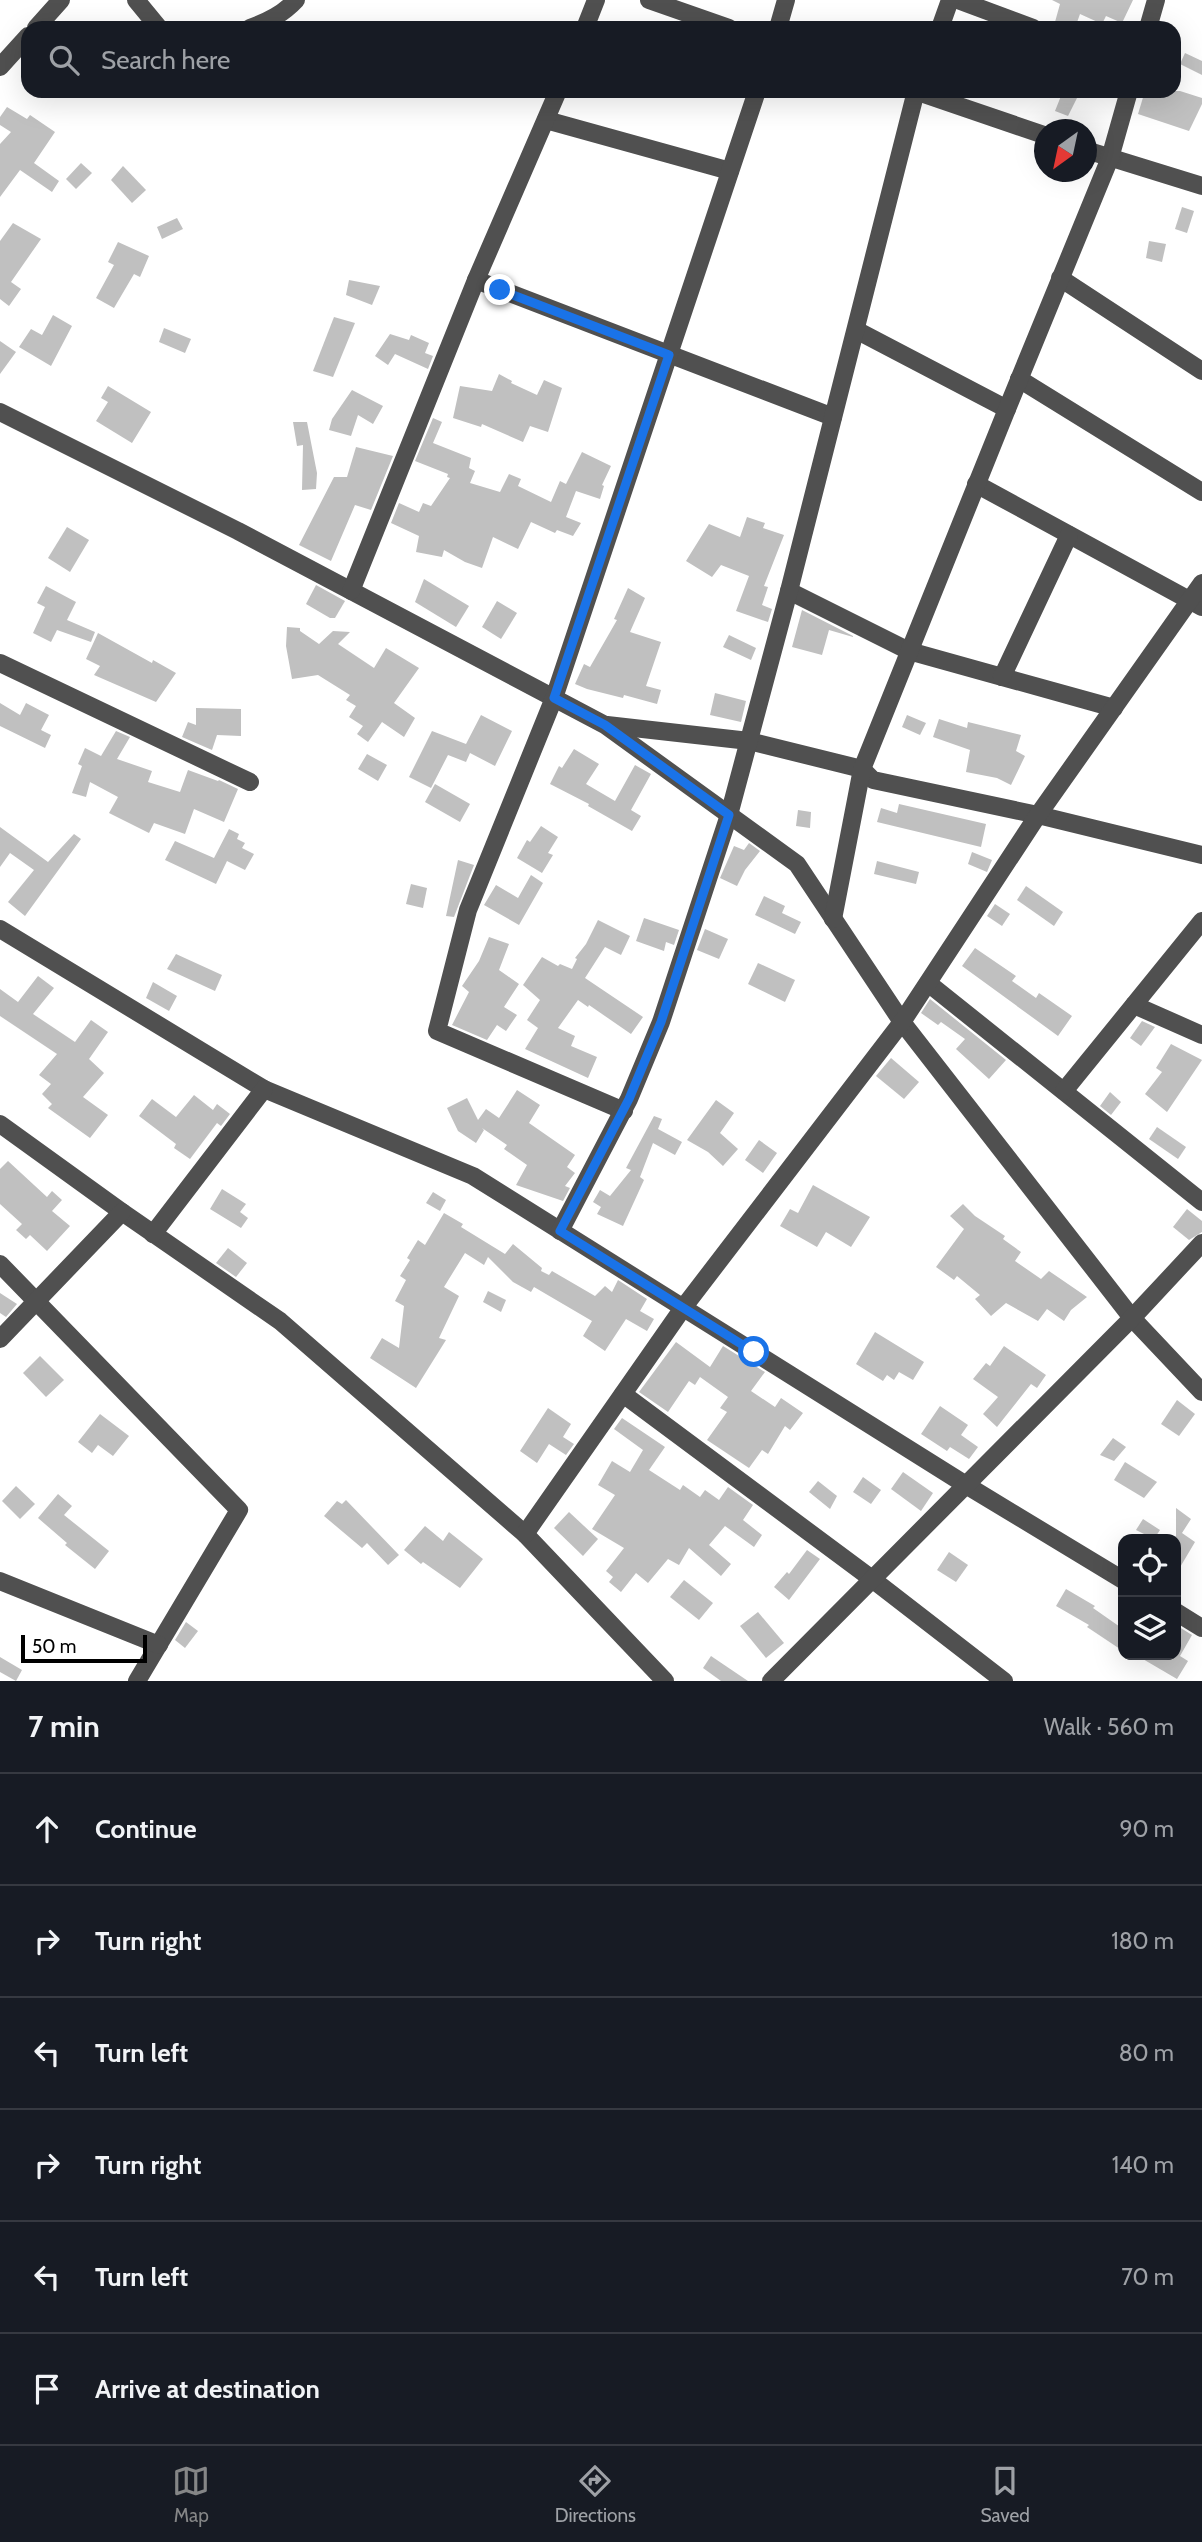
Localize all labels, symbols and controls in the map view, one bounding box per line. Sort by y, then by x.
search box [21,21,1181,98]
icon: search [45,41,83,79]
text: Search here [101,44,230,76]
north arrow [1034,119,1097,182]
route end [484,274,515,305]
route start [738,1336,769,1367]
map controls [1118,1534,1181,1660]
button: locate [1118,1534,1181,1597]
button: layers [1118,1597,1181,1660]
scale bar [21,1632,147,1664]
text: 50 m [32,1635,76,1658]
text: 7 min [28,1708,100,1745]
text: Walk · 560 m [1044,1713,1174,1741]
icon: ahead [28,1810,66,1848]
text: Continue [95,1813,197,1845]
text: 90 m [1120,1815,1174,1843]
icon: right [28,1922,66,1960]
text: Turn right [95,1925,201,1957]
text: 180 m [1111,1927,1174,1955]
icon: left [28,2034,66,2072]
text: Turn left [95,2037,188,2069]
text: 80 m [1119,2039,1174,2067]
icon: right [28,2146,66,2184]
text: Turn right [95,2149,201,2181]
text: 140 m [1112,2151,1174,2179]
icon: left [28,2258,66,2296]
text: Turn left [95,2261,188,2293]
text: 70 m [1121,2263,1174,2291]
icon: arrive [28,2370,66,2408]
text: Arrive at destination [95,2373,320,2405]
tab: Map [172,2462,210,2527]
tab: Directions [555,2462,636,2527]
tab: Saved [980,2462,1030,2527]

